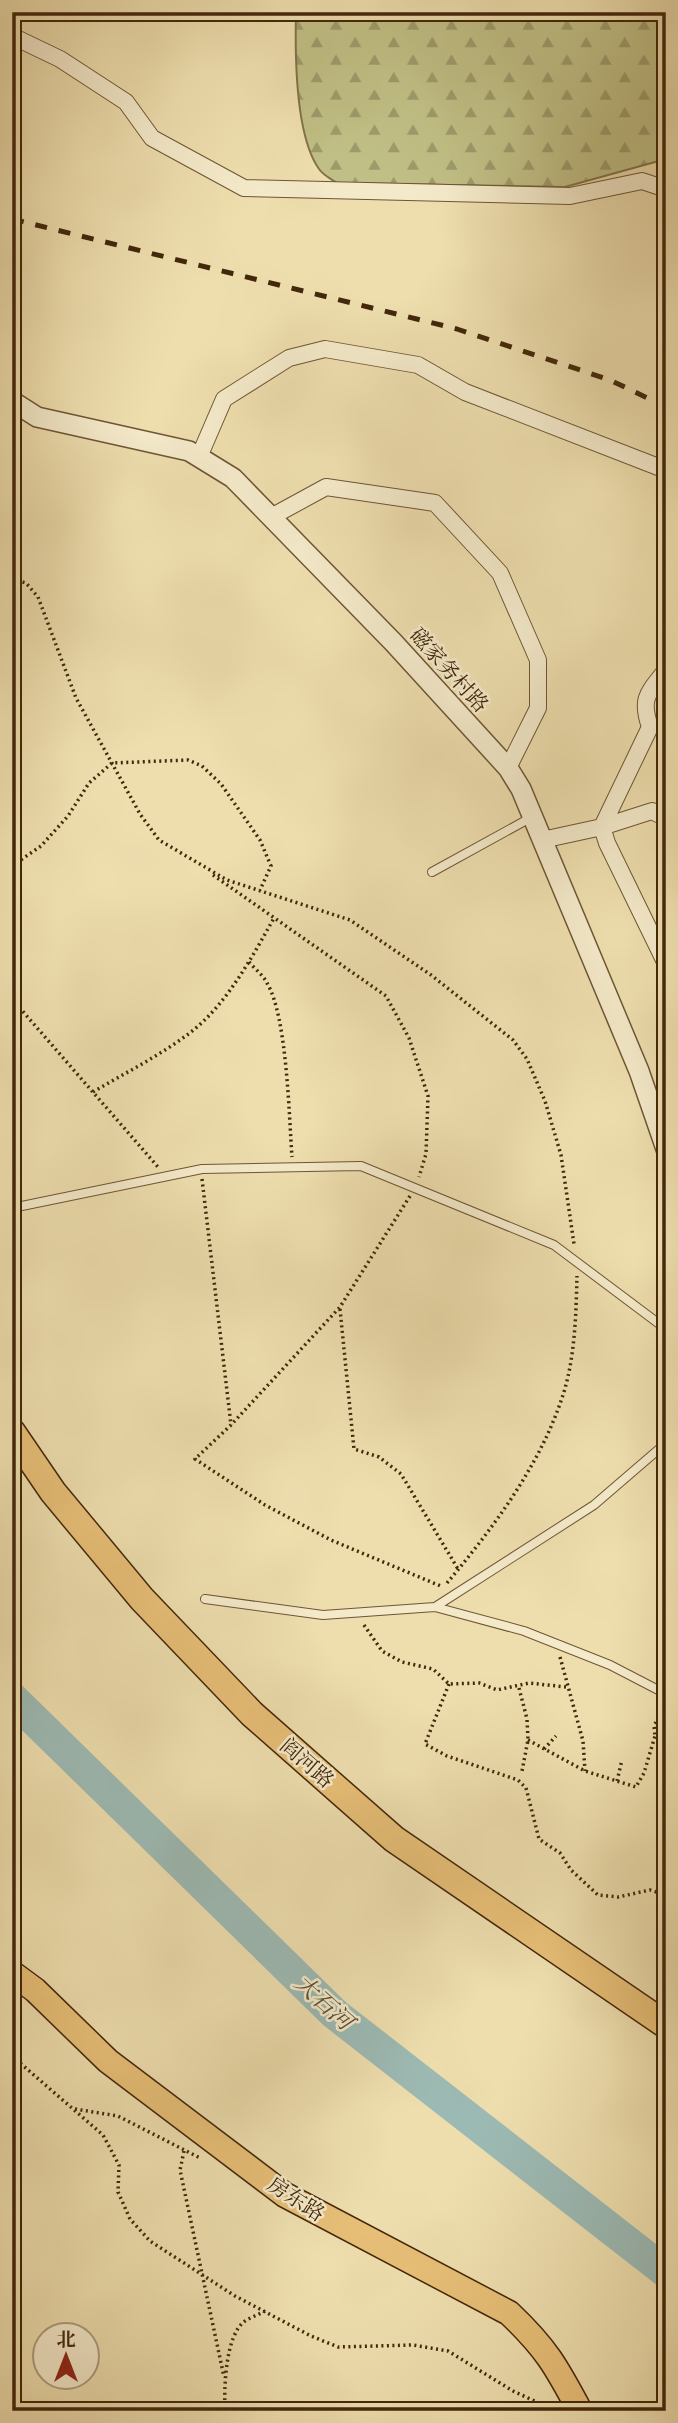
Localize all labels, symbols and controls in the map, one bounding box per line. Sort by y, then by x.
street label: 磁家务村路 [403,623,493,719]
street label: 阎河路 [273,1733,339,1795]
water label: 大石河 [288,1969,361,2040]
street label: 房东路 [261,2172,329,2229]
north arrow [32,2322,102,2392]
text: 北 [56,2329,76,2353]

